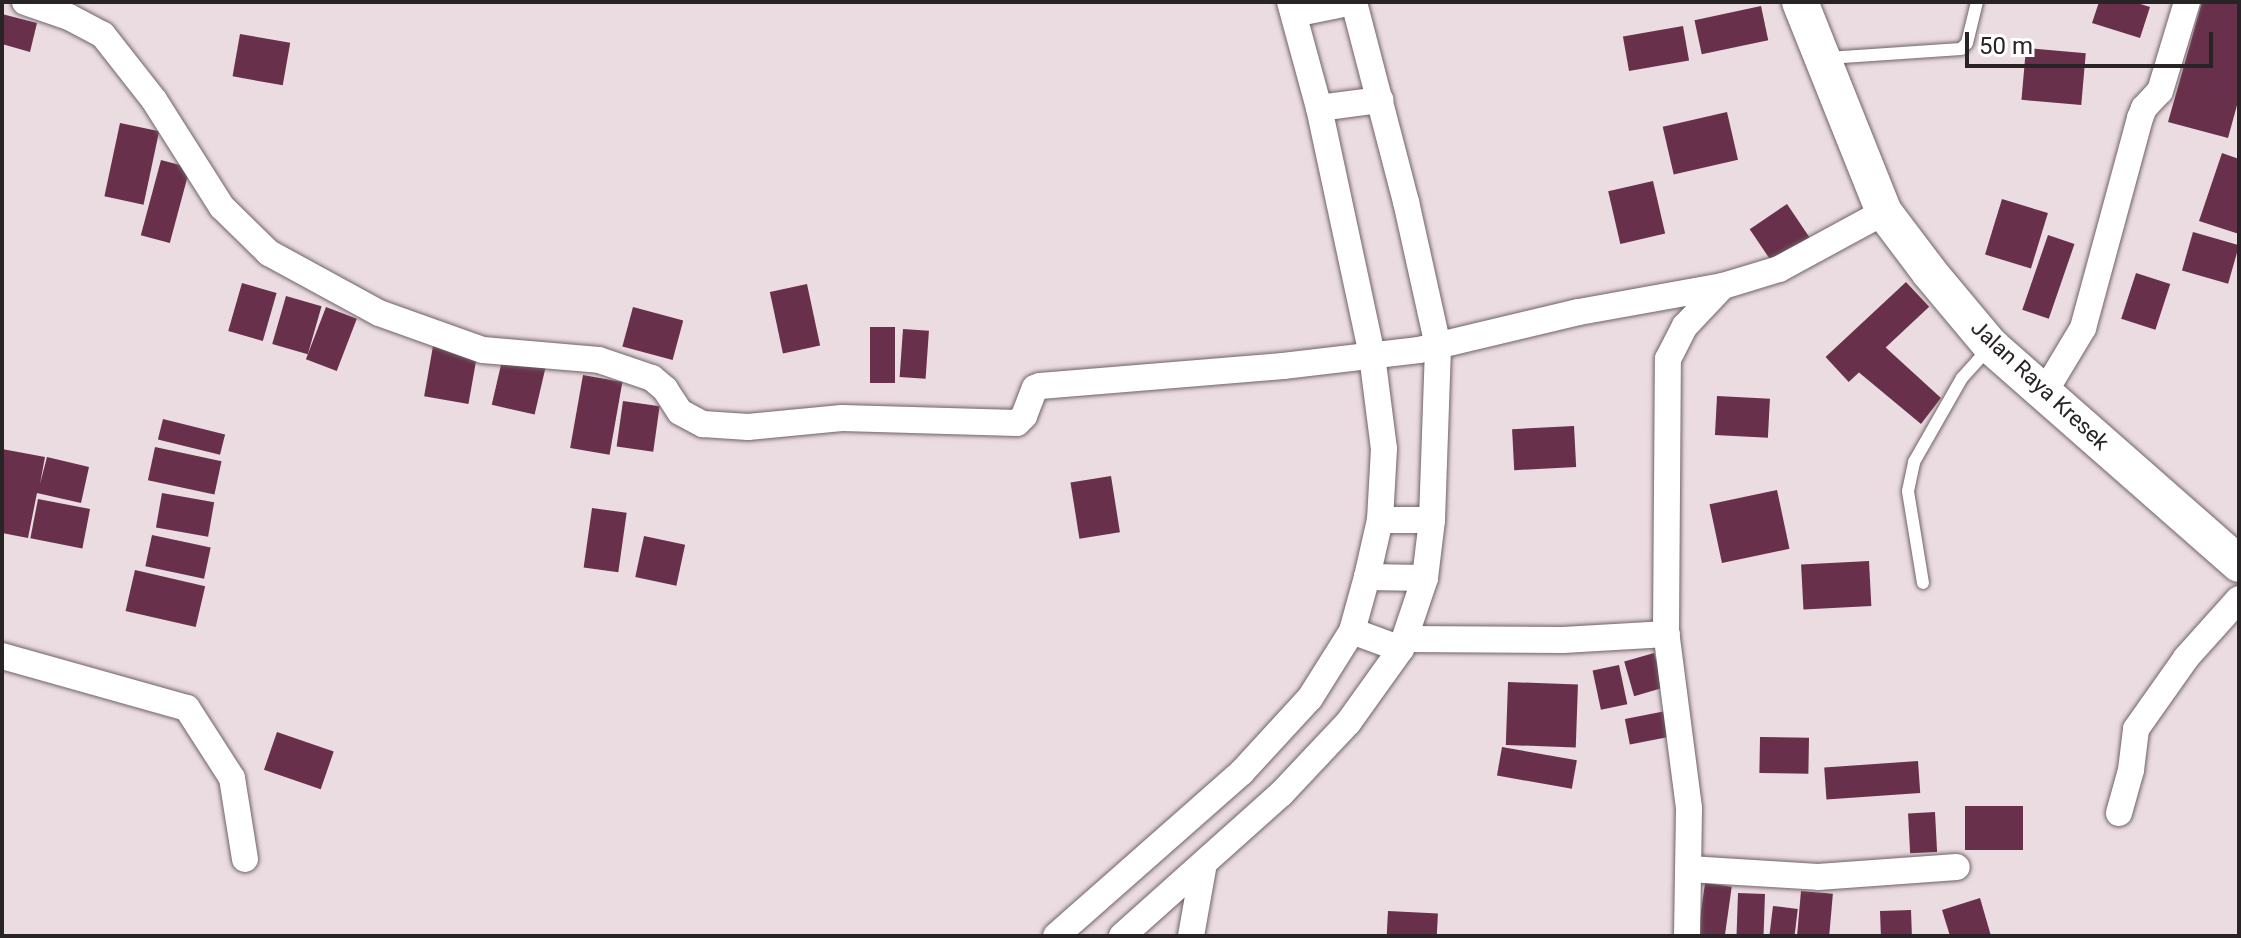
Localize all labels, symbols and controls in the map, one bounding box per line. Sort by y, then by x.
scale bar [1969,16,2217,66]
text: 50 m [1979,32,2033,60]
street label: Jalan Raya Kresek [1966,314,2114,456]

